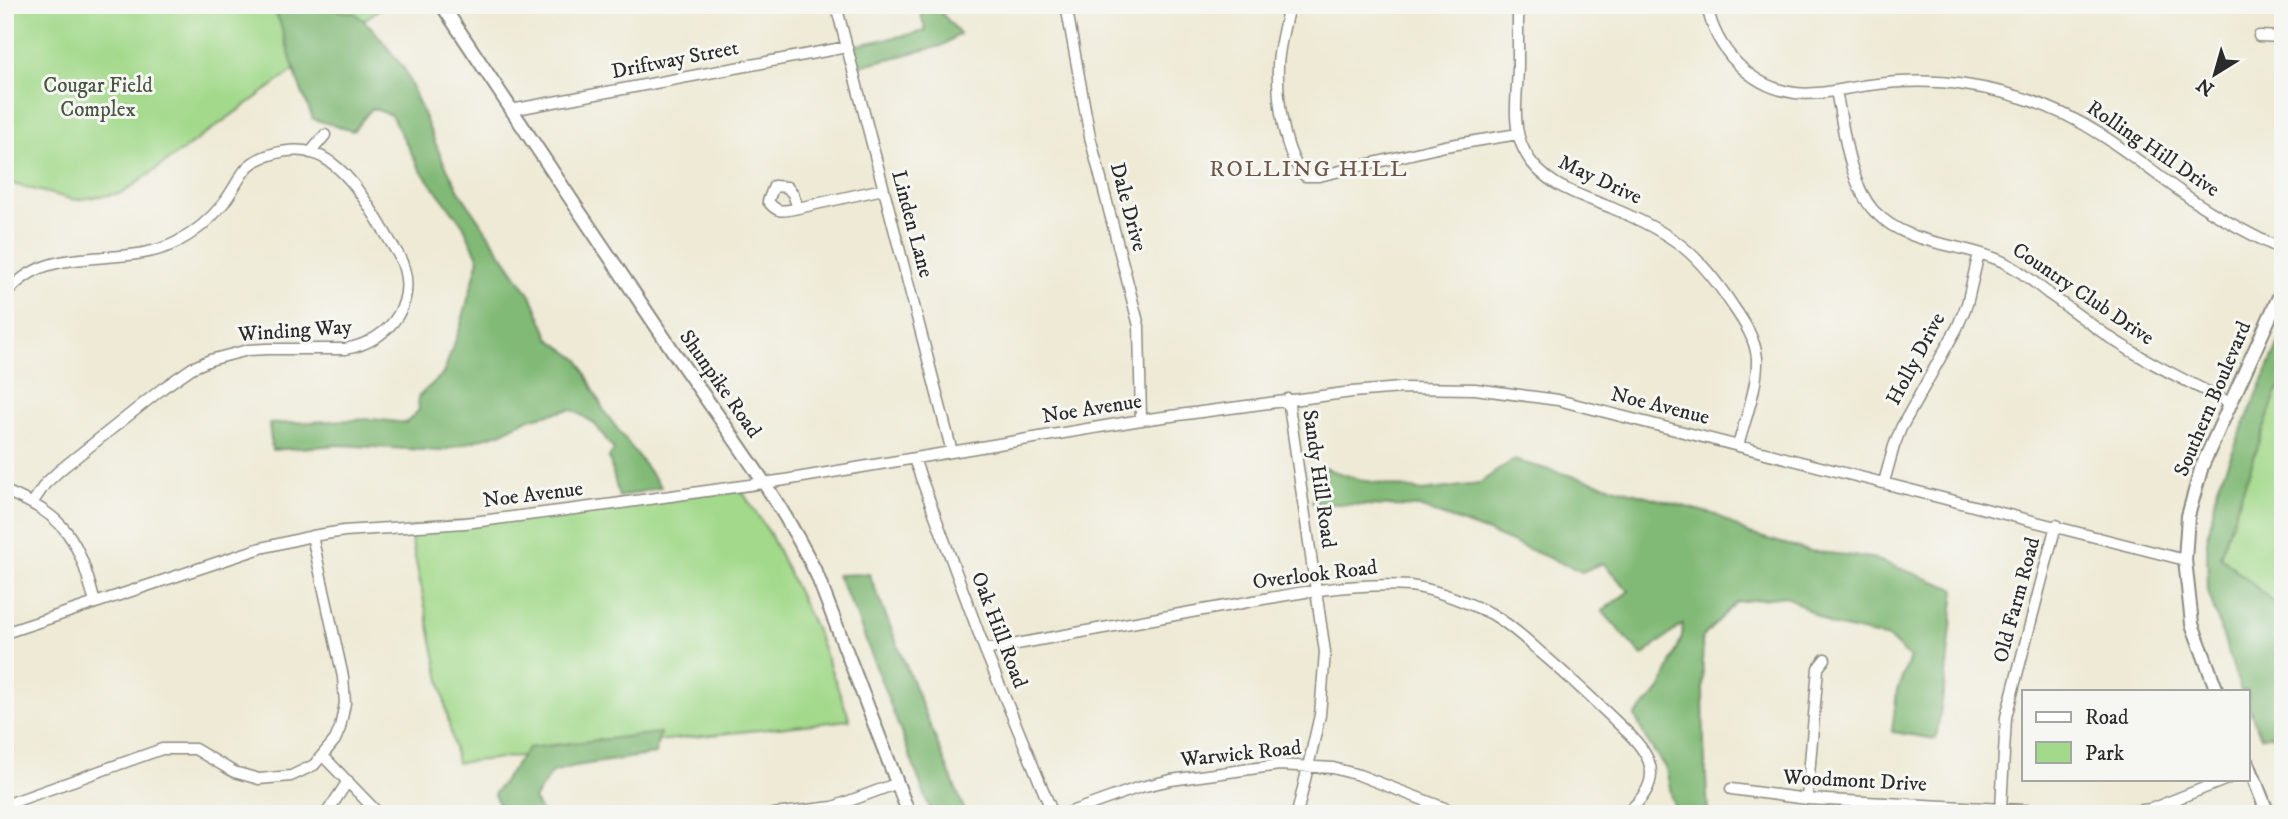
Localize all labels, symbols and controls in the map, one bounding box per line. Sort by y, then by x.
street label: Driftway Street [609,35,741,85]
north arrow [2180,38,2250,108]
text: N [2192,72,2219,100]
park label: Cougar Field Complex [43,73,153,123]
street label: Rolling Hill Drive [2082,95,2225,203]
street label: May Drive [1554,149,1646,211]
district label: ROLLING HILL [1209,155,1409,184]
street label: Dale Drive [1104,160,1152,254]
street label: Linden Lane [885,168,939,281]
street label: Country Club Drive [2007,237,2159,351]
street label: Holly Drive [1881,308,1951,410]
street label: Winding Way [236,314,354,348]
street label: Southern Boulevard [2169,317,2258,480]
street label: Shunpike Road [673,325,767,443]
street label: Noe Avenue [1608,381,1712,431]
street label: Noe Avenue [1040,388,1144,430]
street label: Sandy Hill Road [1296,408,1342,550]
street label: Noe Avenue [481,476,585,514]
street label: Old Farm Road [1988,534,2046,666]
street label: Overlook Road [1251,554,1379,596]
street label: Oak Hill Road [965,568,1033,692]
legend [2022,690,2250,780]
text: Road [2085,705,2129,731]
street label: Warwick Road [1178,735,1303,773]
text: Park [2085,741,2125,767]
street label: Woodmont Drive [1781,764,1928,798]

